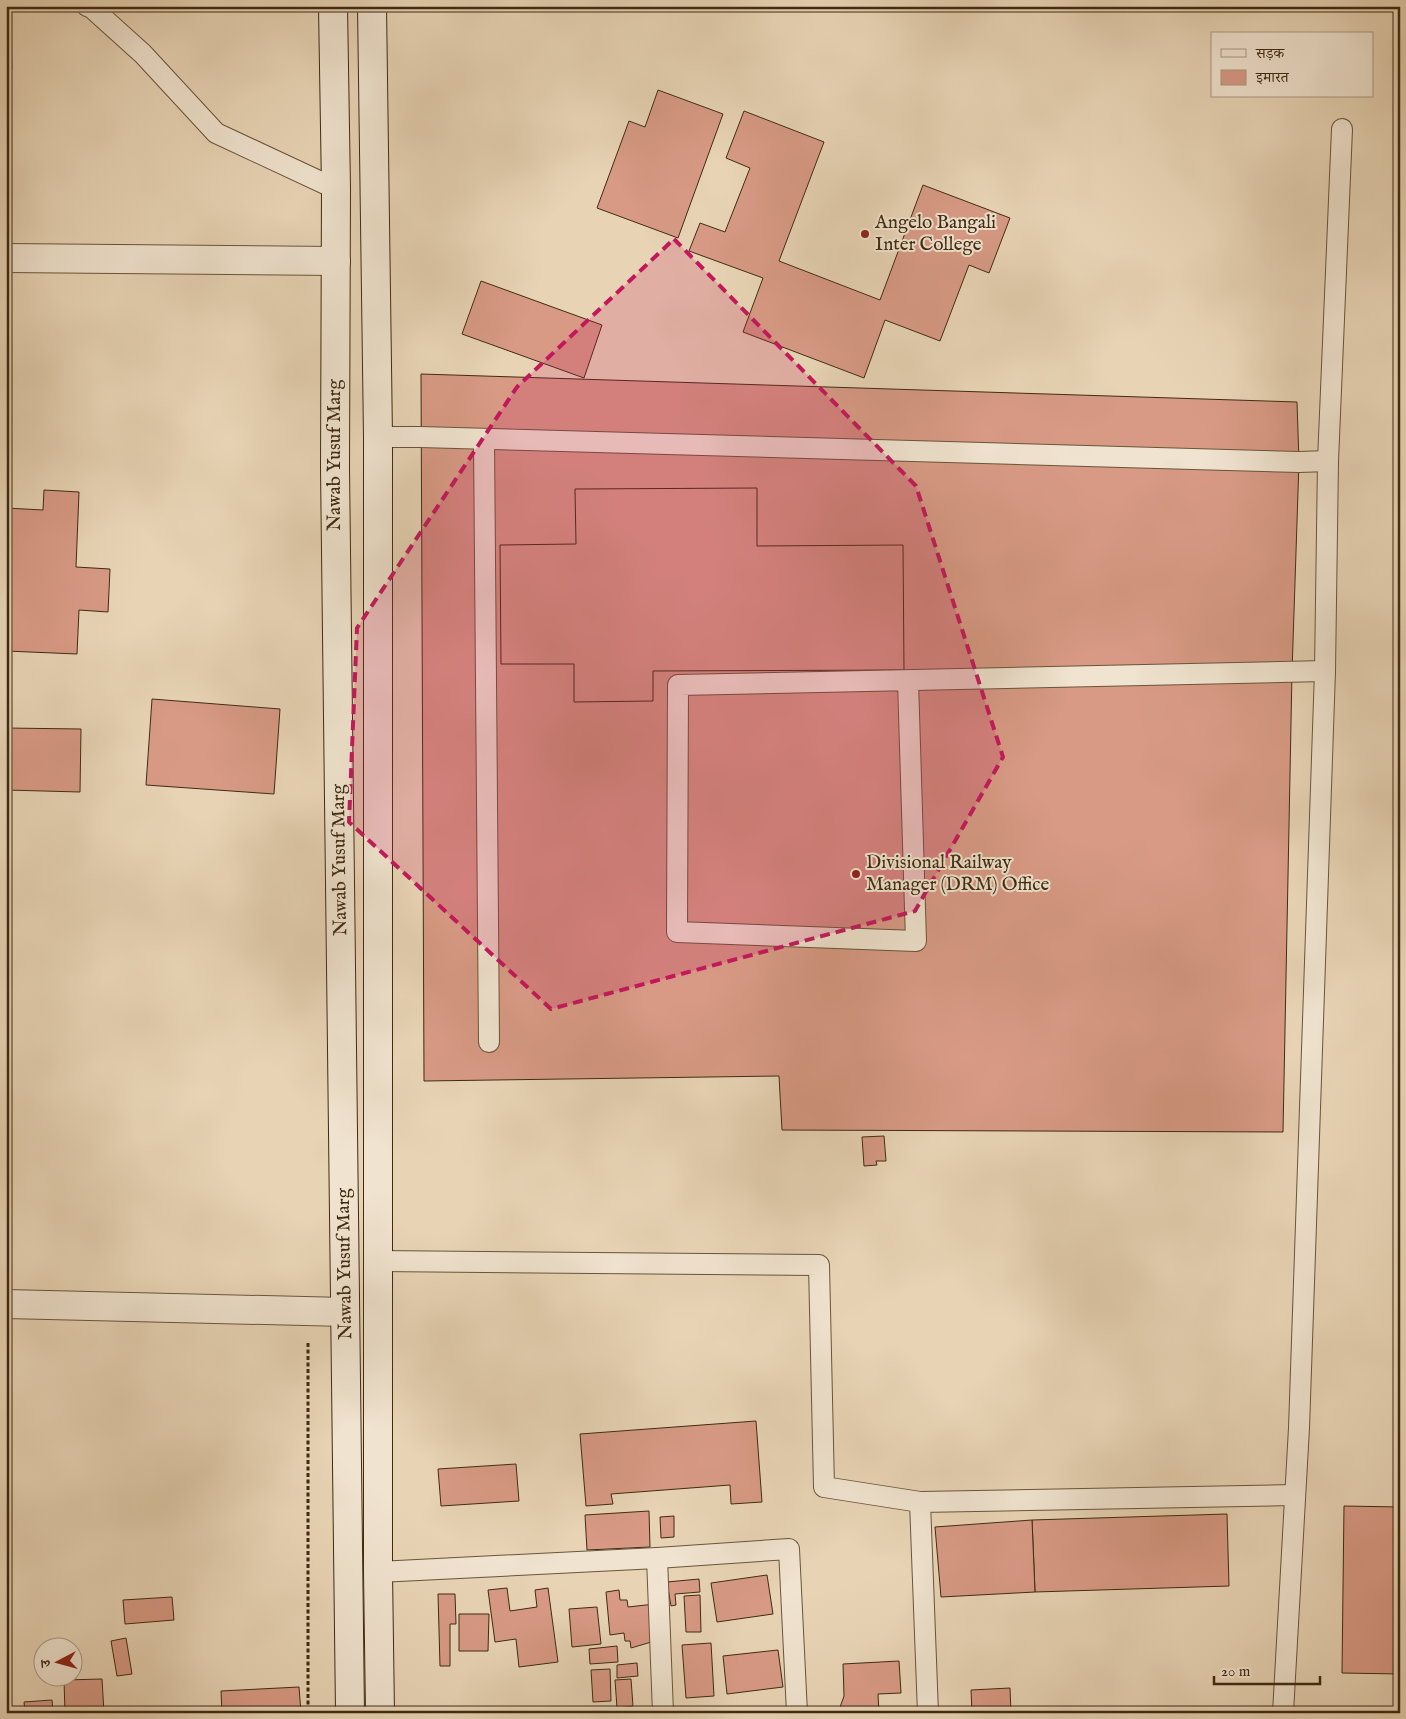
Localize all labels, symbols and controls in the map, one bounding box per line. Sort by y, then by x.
legend [1211,32,1374,98]
text: सड़क [1255,44,1285,63]
text: इमारत [1255,68,1290,87]
place label: Angelo Bangali Inter College [874,211,996,257]
marker: Angelo Bangali Inter College [859,228,871,240]
street label: Nawab Yusuf Marg [323,378,347,531]
street label: Nawab Yusuf Marg [327,783,353,936]
place label: Divisional Railway Manager (DRM) Office [866,851,1049,897]
marker: Divisional Railway Manager (DRM) Office [850,868,862,880]
street label: Nawab Yusuf Marg [332,1187,358,1340]
north arrow [32,1636,82,1686]
scale bar [1214,1654,1320,1686]
text: उ [37,1658,55,1669]
text: 20 m [1221,1662,1251,1681]

